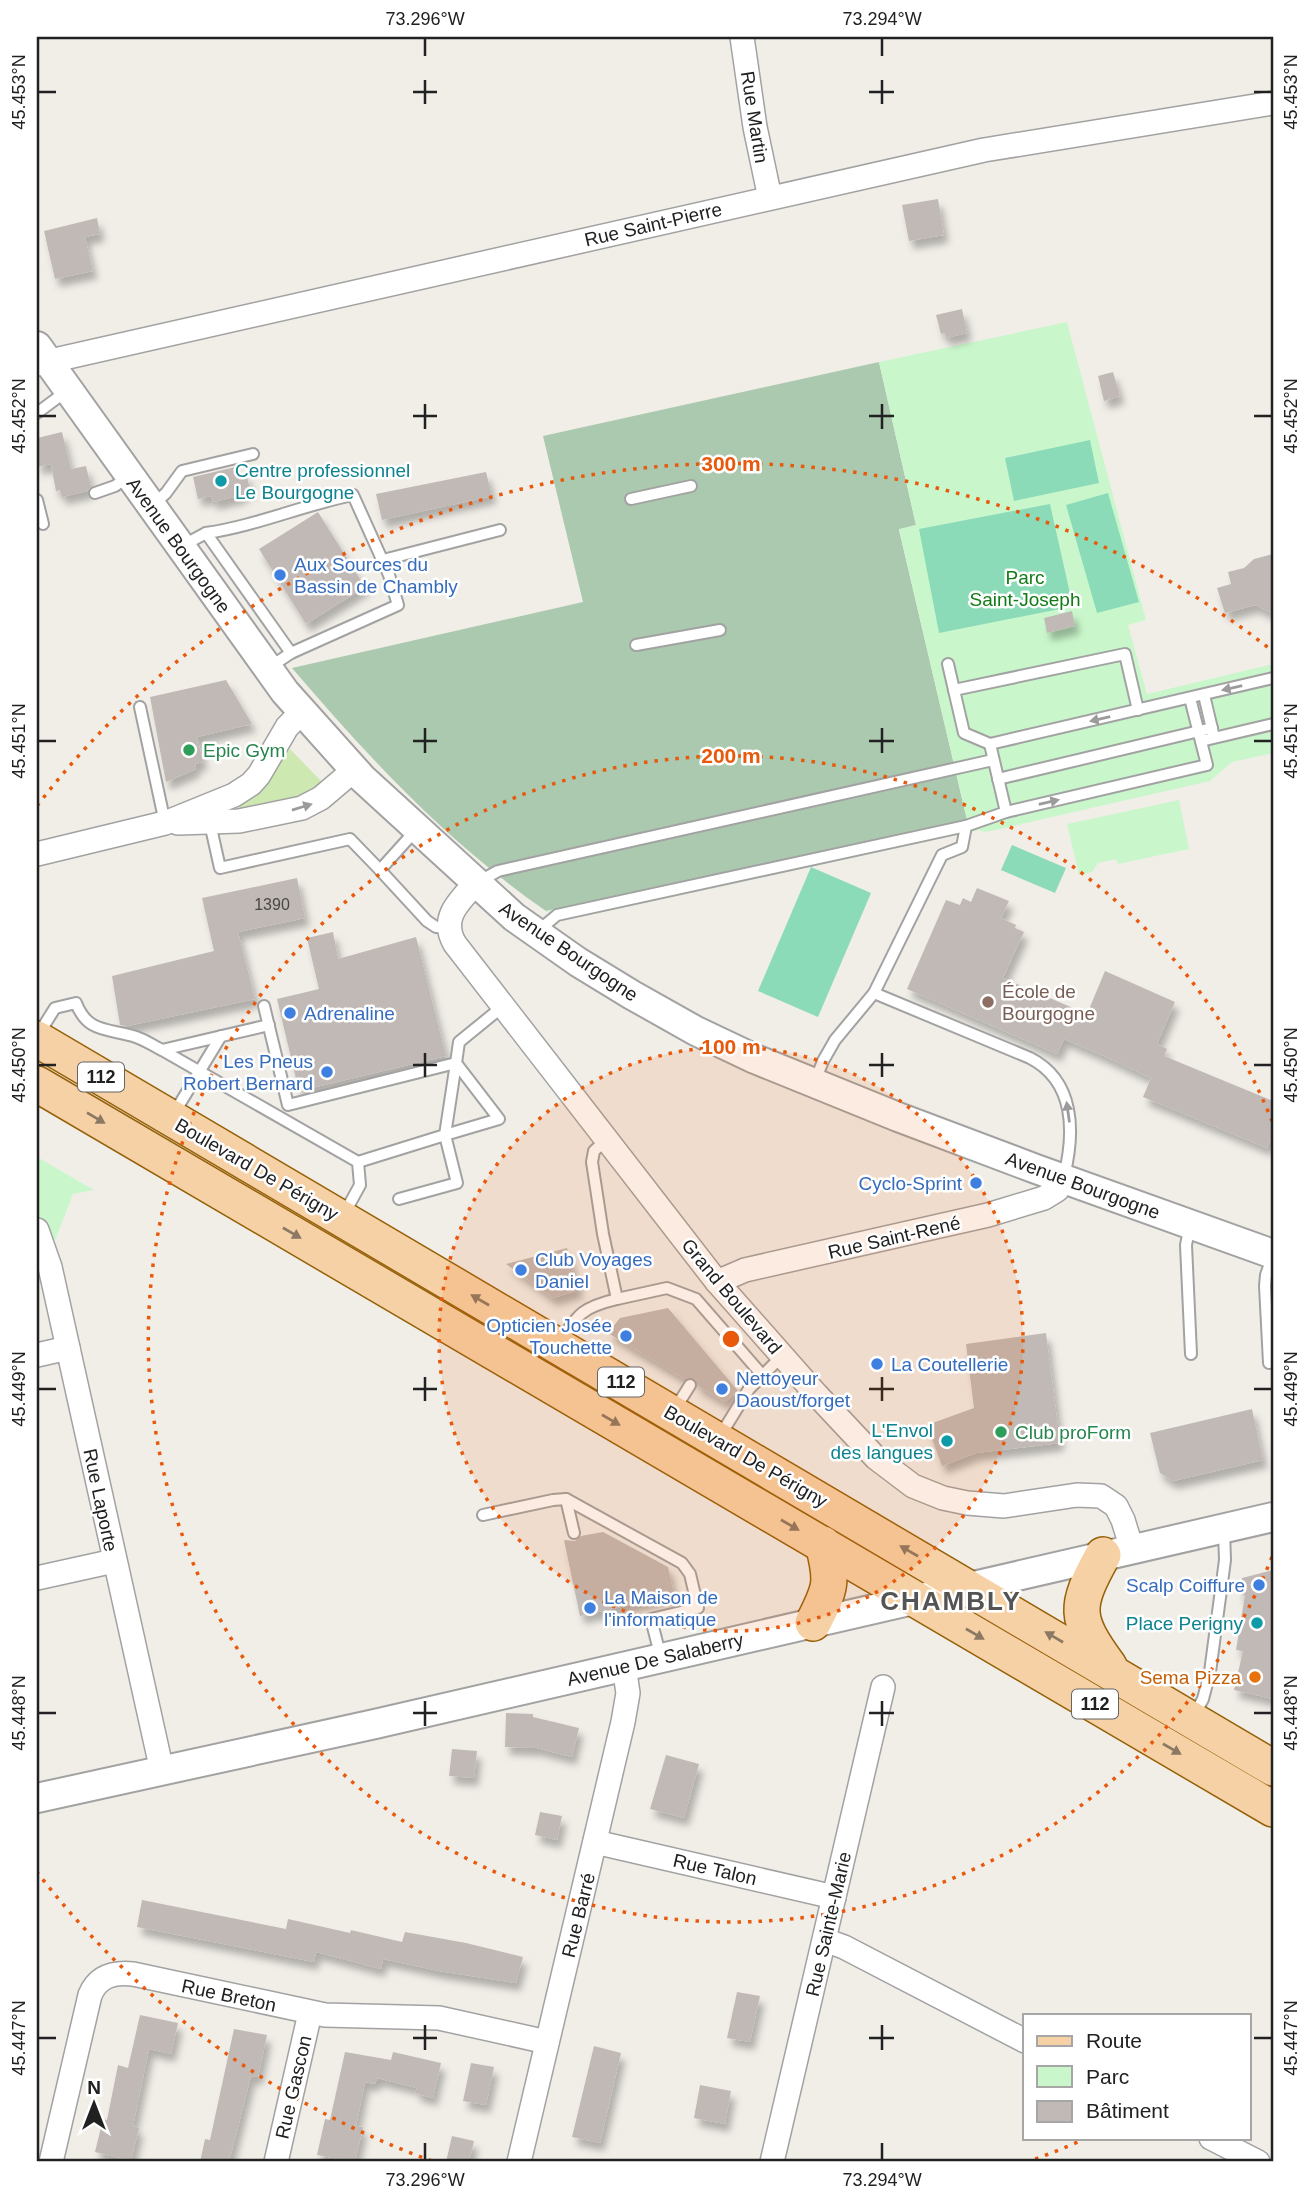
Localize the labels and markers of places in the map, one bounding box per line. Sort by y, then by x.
place label: Centre professionnel Le Bourgogne [235,460,410,503]
marker: Centre professionnel Le Bourgogne [213,473,229,489]
place label: Aux Sources du Bassin de Chambly [294,554,458,597]
marker: Aux Sources du Bassin de Chambly [272,567,288,583]
place label: Epic Gym [203,740,285,761]
marker: Epic Gym [181,742,197,758]
place label: École de Bourgogne [1002,981,1095,1024]
marker: École de Bourgogne [980,994,996,1010]
place label: Adrenaline [304,1003,395,1024]
marker: Adrenaline [282,1005,298,1021]
place label: Les Pneus Robert Bernard [183,1051,313,1094]
marker: Les Pneus Robert Bernard [319,1064,335,1080]
place label: Cyclo-Sprint [859,1173,963,1194]
marker: Cyclo-Sprint [968,1175,984,1191]
place label: Club Voyages Daniel [535,1249,652,1292]
marker: Club Voyages Daniel [513,1262,529,1278]
place label: Opticien Josée Touchette [486,1315,612,1358]
centre of rings [719,1327,743,1351]
marker: Opticien Josée Touchette [618,1328,634,1344]
place label: La Coutellerie [891,1354,1008,1375]
marker: La Coutellerie [869,1356,885,1372]
place label: Nettoyeur Daoust/forget [736,1368,851,1411]
marker: Nettoyeur Daoust/forget [714,1381,730,1397]
place label: L'Envol des langues [831,1420,933,1463]
place label: Club proForm [1015,1422,1131,1443]
marker: Club proForm [993,1424,1009,1440]
marker: L'Envol des langues [939,1433,955,1449]
place label: Scalp Coiffure [1126,1575,1245,1596]
marker: Scalp Coiffure [1251,1577,1267,1593]
place label: La Maison de l'informatique [604,1587,718,1630]
marker: La Maison de l'informatique [582,1600,598,1616]
place label: Place Perigny [1126,1613,1243,1634]
marker: Place Perigny [1249,1615,1265,1631]
place label: Sema Pizza [1140,1667,1241,1688]
marker: Sema Pizza [1247,1669,1263,1685]

